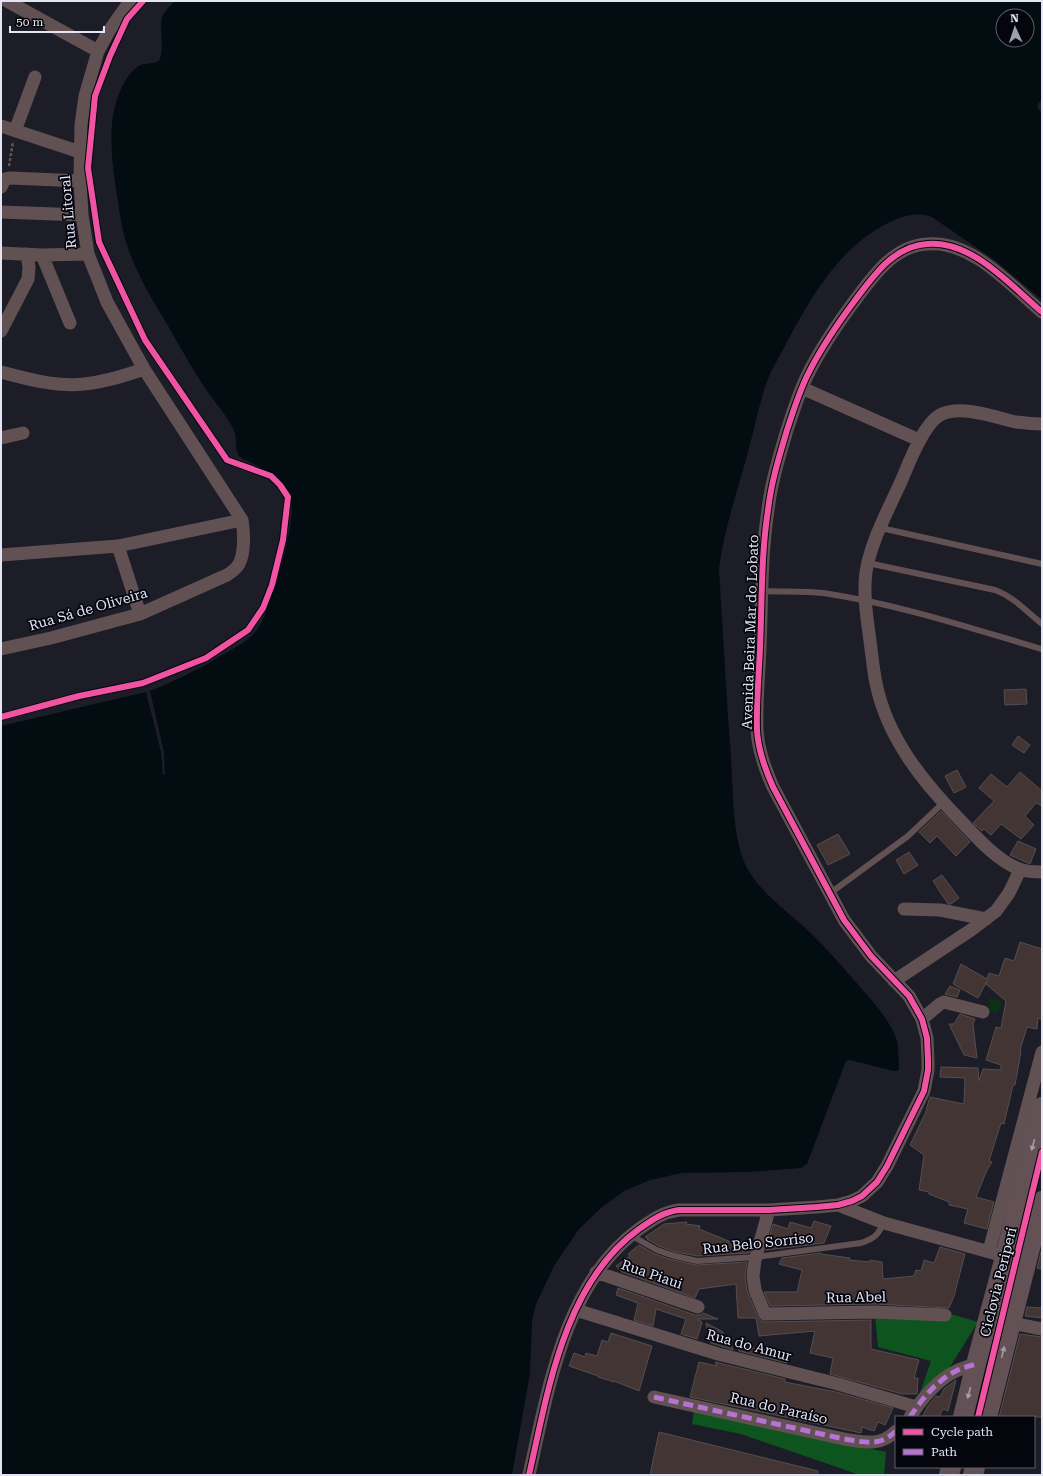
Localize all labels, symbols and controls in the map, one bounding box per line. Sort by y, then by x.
scale bar [10,8,104,34]
north arrow [995,8,1035,48]
text: N [1010,12,1020,25]
text: 50 m [16,15,43,29]
street label: Rua Litoral [57,174,79,249]
street label: Avenida Beira Mar do Lobato [739,534,761,730]
street label: Rua Sá de Oliveira [27,584,149,634]
one-way arrow [1029,1138,1035,1151]
street label: Ciclovia Periperi [977,1225,1019,1339]
street label: Rua Belo Sorriso [702,1229,814,1257]
street label: Rua Piaui [619,1256,685,1292]
street label: Rua Abel [826,1288,887,1306]
street label: Rua do Amur [705,1326,793,1364]
one-way arrow [1001,1346,1007,1358]
one-way arrow [966,1387,972,1399]
street label: Rua do Paraíso [729,1389,829,1427]
legend [895,1416,1035,1468]
text: Cycle path [931,1425,993,1439]
text: Path [931,1445,957,1459]

